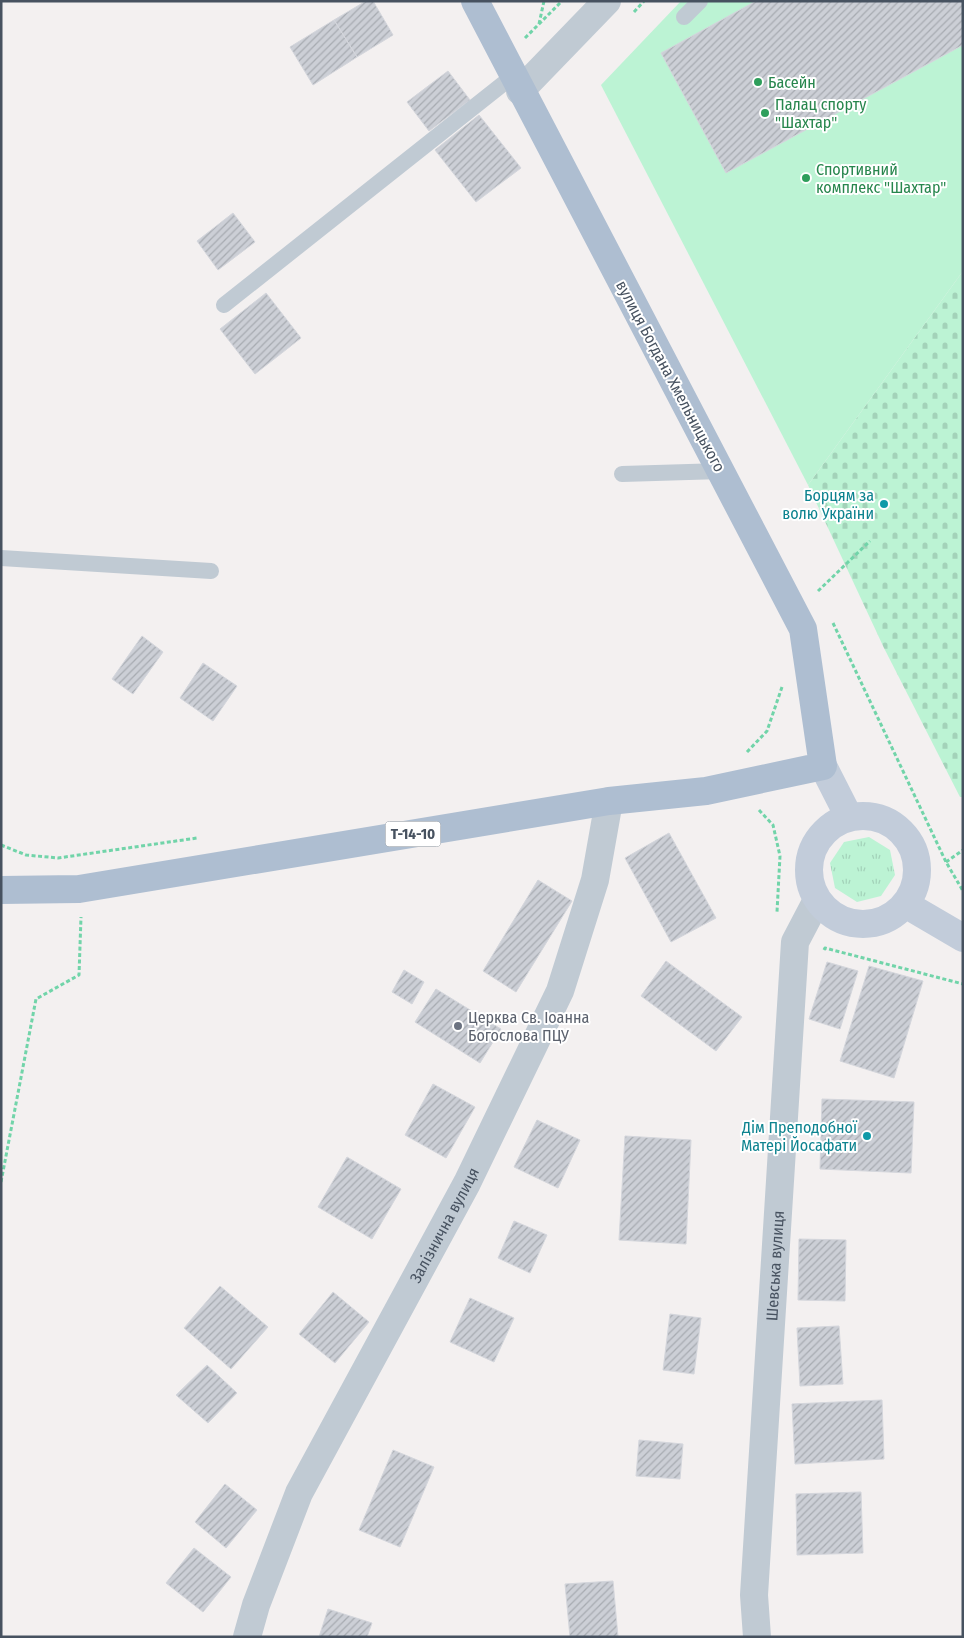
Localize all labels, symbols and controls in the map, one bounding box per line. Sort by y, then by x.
place label: Басейн [768,73,816,92]
marker: Басейн [752,76,764,88]
place label: Палац спорту "Шахтар" [775,95,867,132]
marker: Палац спорту "Шахтар" [759,107,771,119]
place label: Спортивний комплекс "Шахтар" [816,160,946,197]
marker: Спортивний комплекс "Шахтар" [800,172,812,184]
street label: вулиця Богдана Хмельницького [612,277,729,475]
place label: Борцям за волю України [782,486,874,523]
marker: Борцям за волю України [878,498,890,510]
road number: Т-14-10 [386,822,440,846]
place label: Церква Св. Іоанна Богослова ПЦУ [468,1008,590,1045]
marker: Церква Св. Іоанна Богослова ПЦУ [452,1020,464,1032]
place label: Дім Преподобної Матері Йосафати [741,1118,858,1155]
marker: Дім Преподобної Матері Йосафати [861,1130,873,1142]
street label: Залізнична вулиця [406,1164,483,1286]
street label: Шевська вулиця [762,1210,788,1321]

